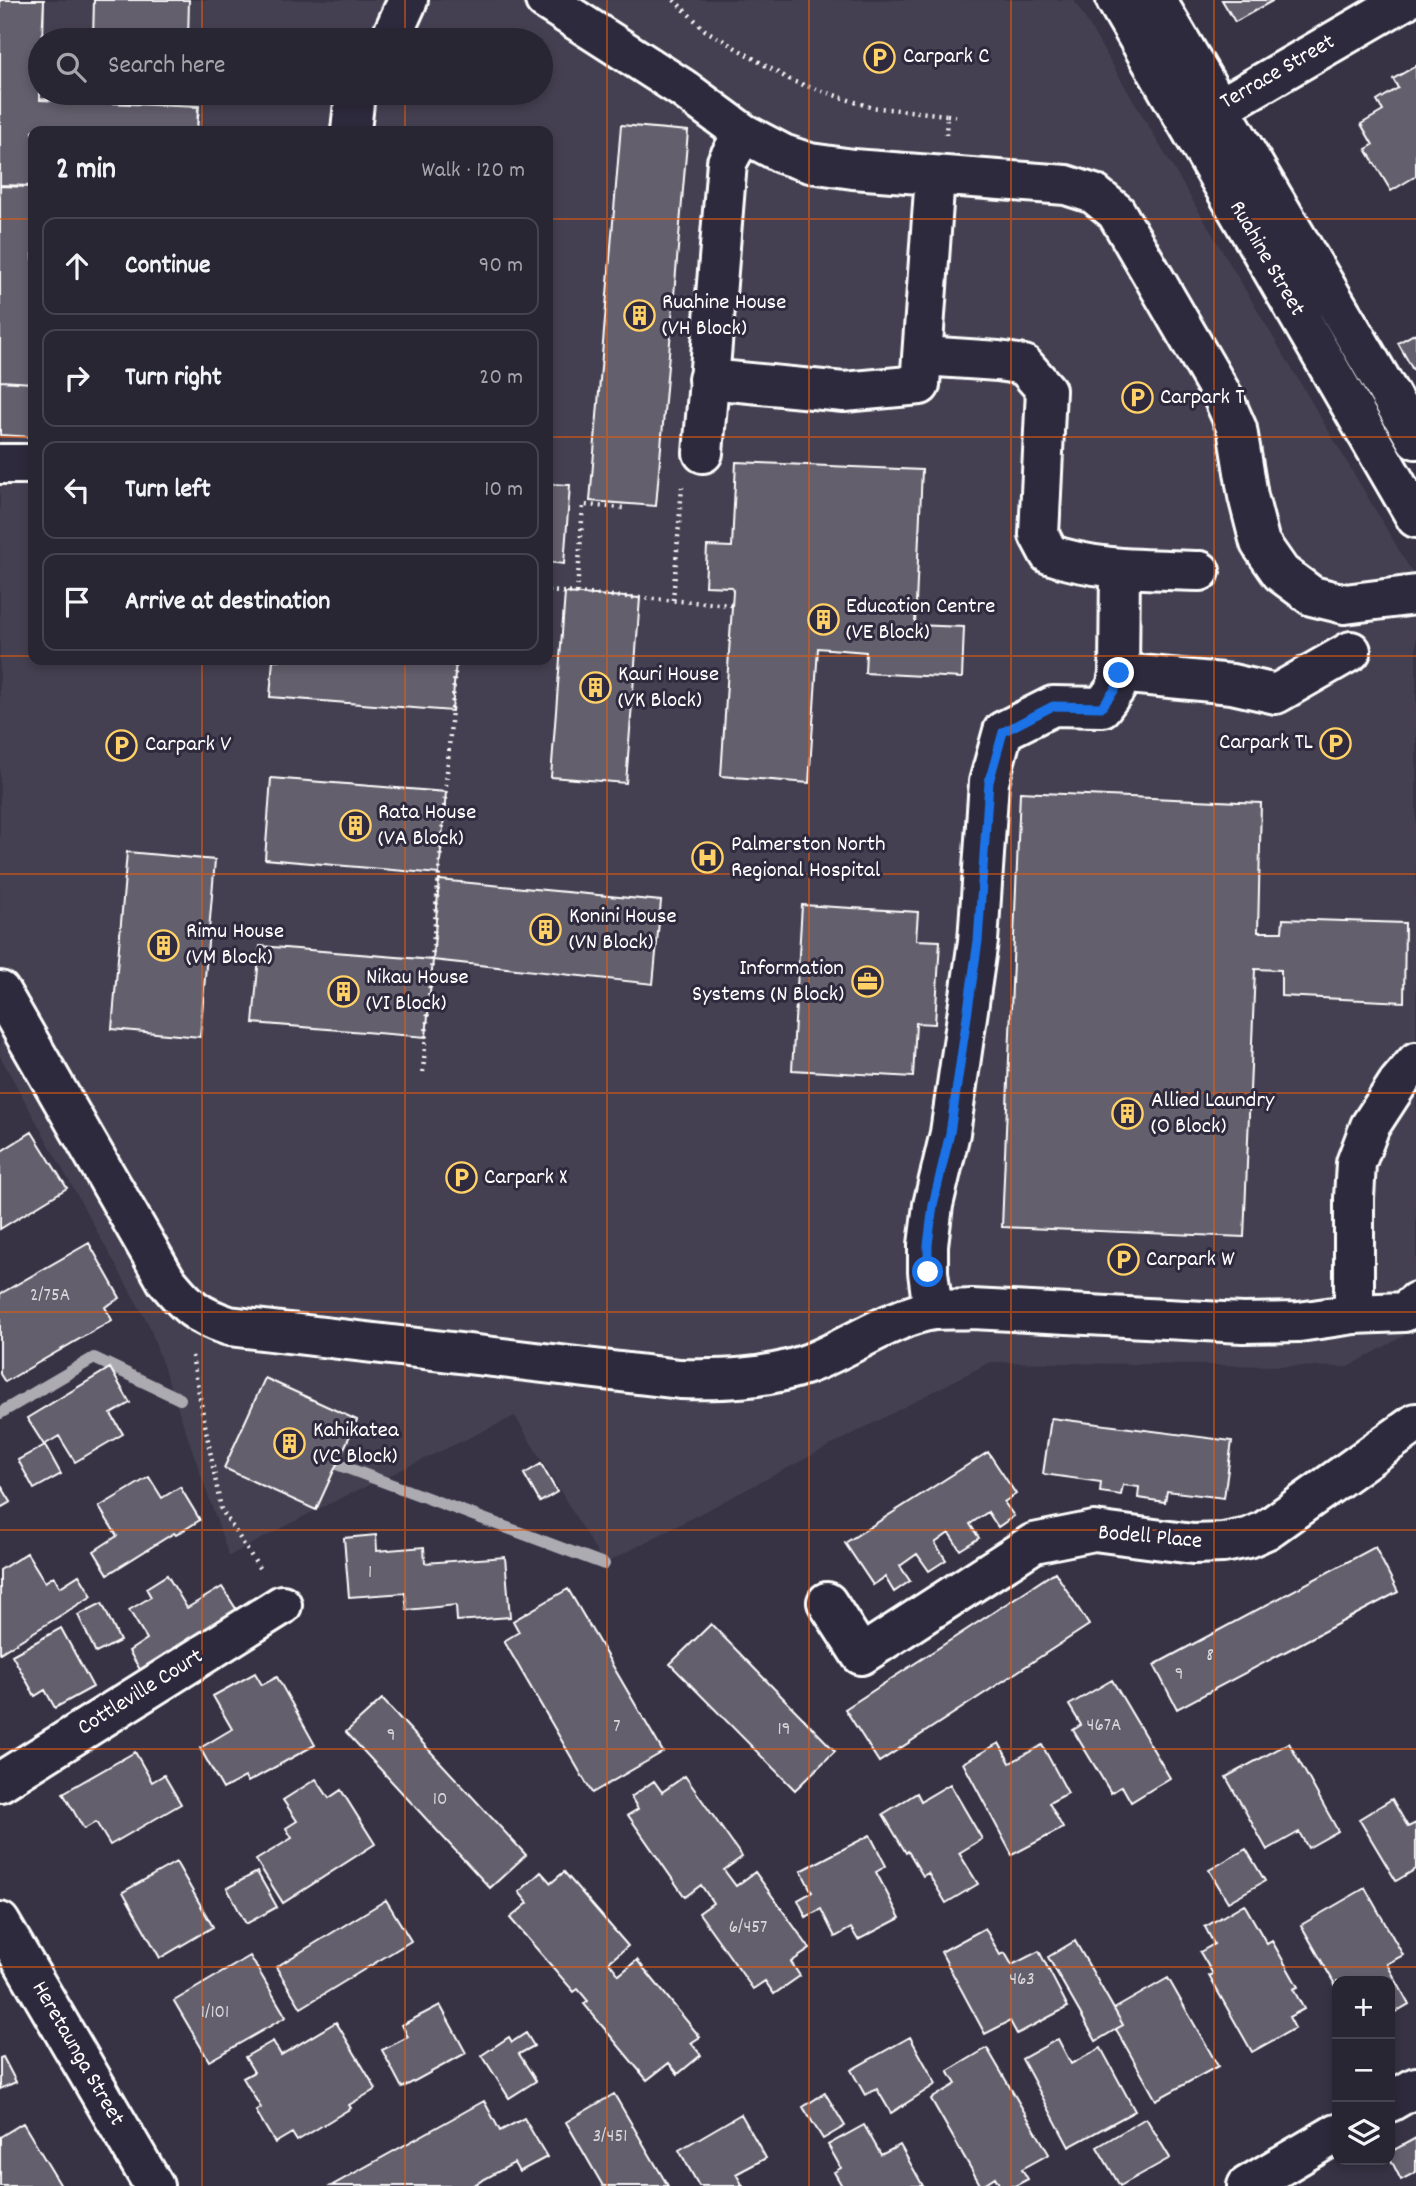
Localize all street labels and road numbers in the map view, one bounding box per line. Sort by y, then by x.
street label: Terrace Street [1214,27,1342,119]
street label: Ruahine Street [1220,195,1312,323]
street label: Bodell Place [1097,1517,1203,1559]
street label: Cottleville Court [72,1641,210,1745]
street label: Heretaunga Street [22,1975,132,2133]

